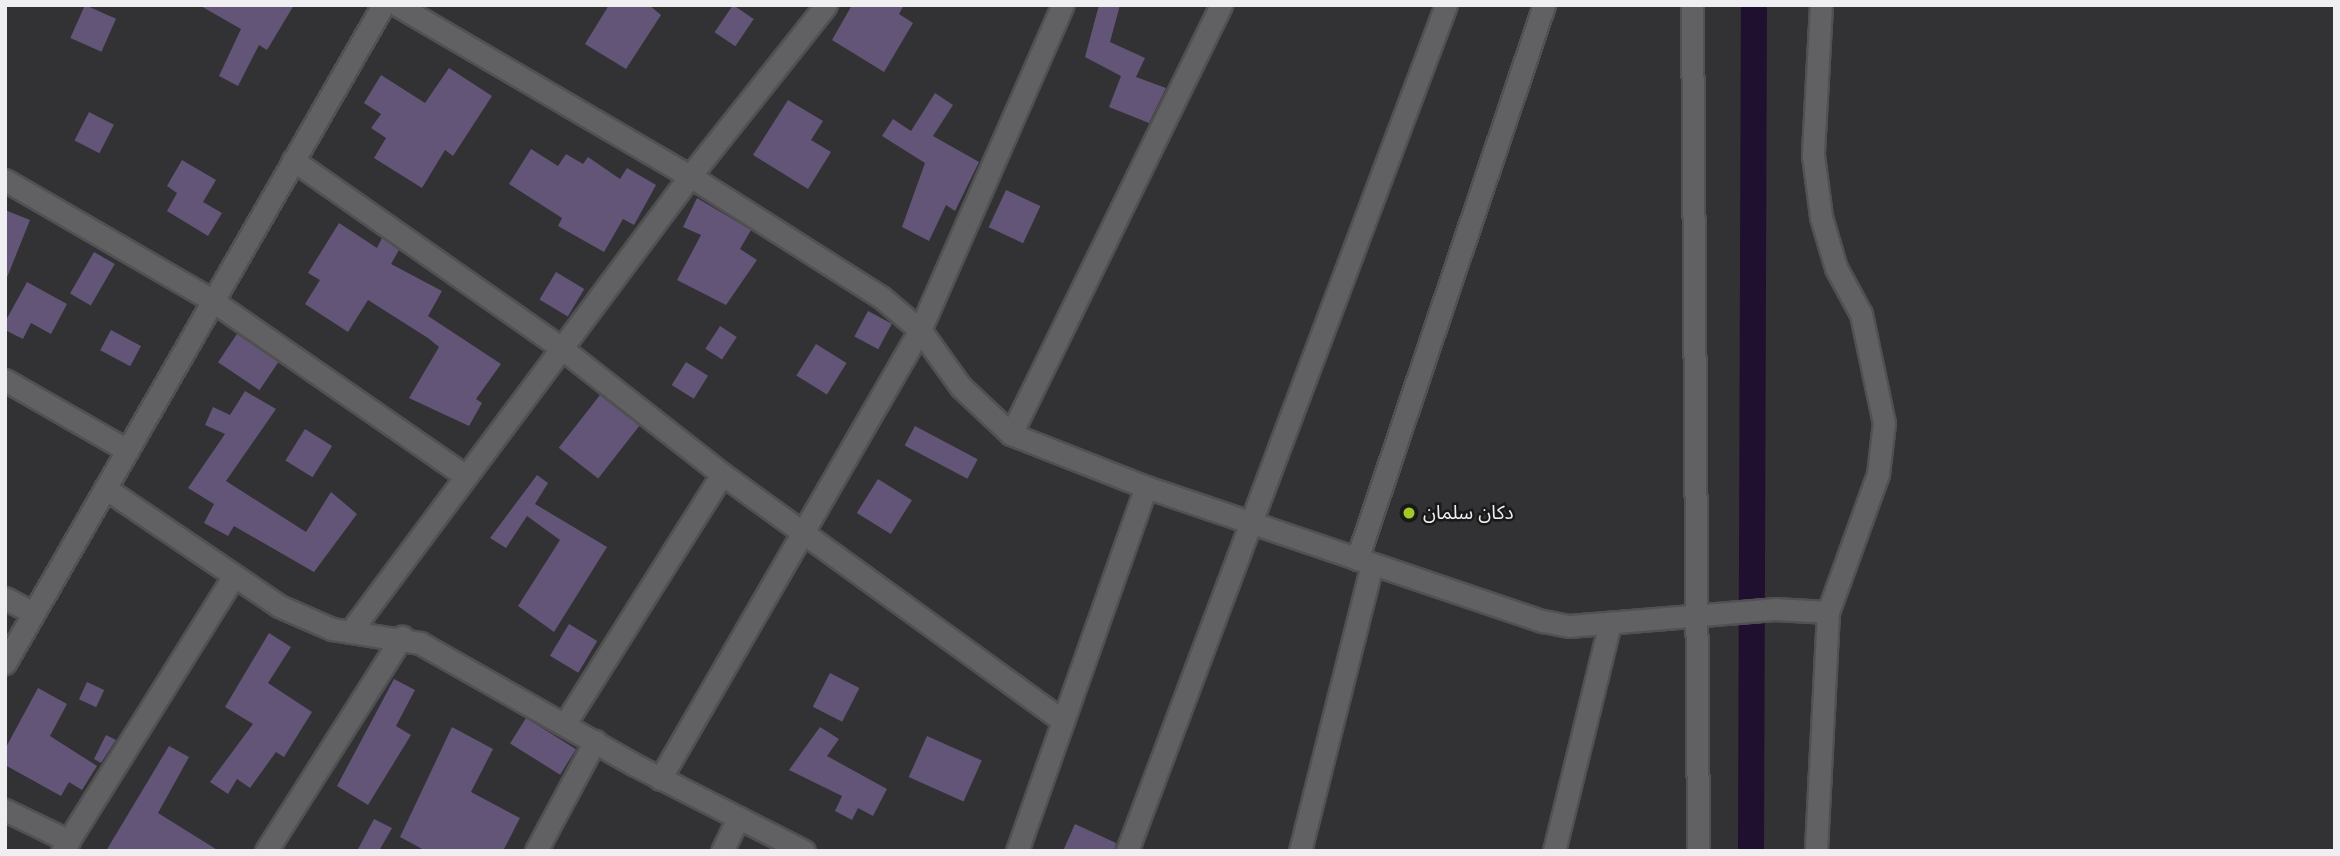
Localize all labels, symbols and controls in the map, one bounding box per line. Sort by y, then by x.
place label: دكان سلمان [1423,502,1514,524]
marker: دكان سلمان [1401,505,1417,521]

